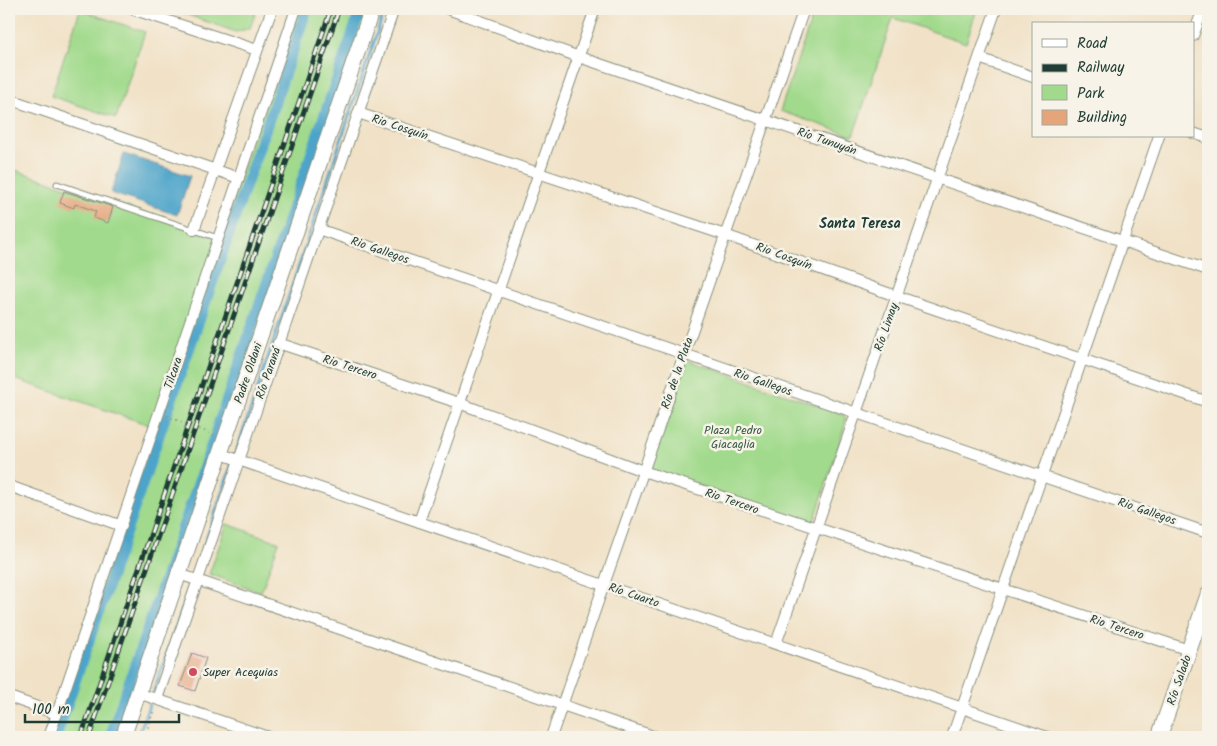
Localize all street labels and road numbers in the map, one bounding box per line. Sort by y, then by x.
street label: Rio Cosquín [369,109,431,146]
street label: Río Tunuyán [794,122,859,161]
street label: Rio Gallegos [348,232,412,269]
street label: Rio Cosquín [753,238,815,275]
street label: Río Limay [869,300,904,354]
street label: Río de la Plata [656,334,699,412]
street label: Padre Oldani [229,339,268,406]
street label: Río Paraná [251,343,287,402]
street label: Rio Tercero [320,350,379,385]
street label: Tilcara [159,354,188,392]
street label: Rio Gallegos [731,364,795,401]
street label: Rio Tercero [702,483,761,520]
street label: Rio Gallegos [1115,493,1179,530]
street label: Río Cuarto [606,578,662,613]
street label: Rio Tercero [1087,610,1146,645]
street label: Río Salado [1162,652,1197,708]

